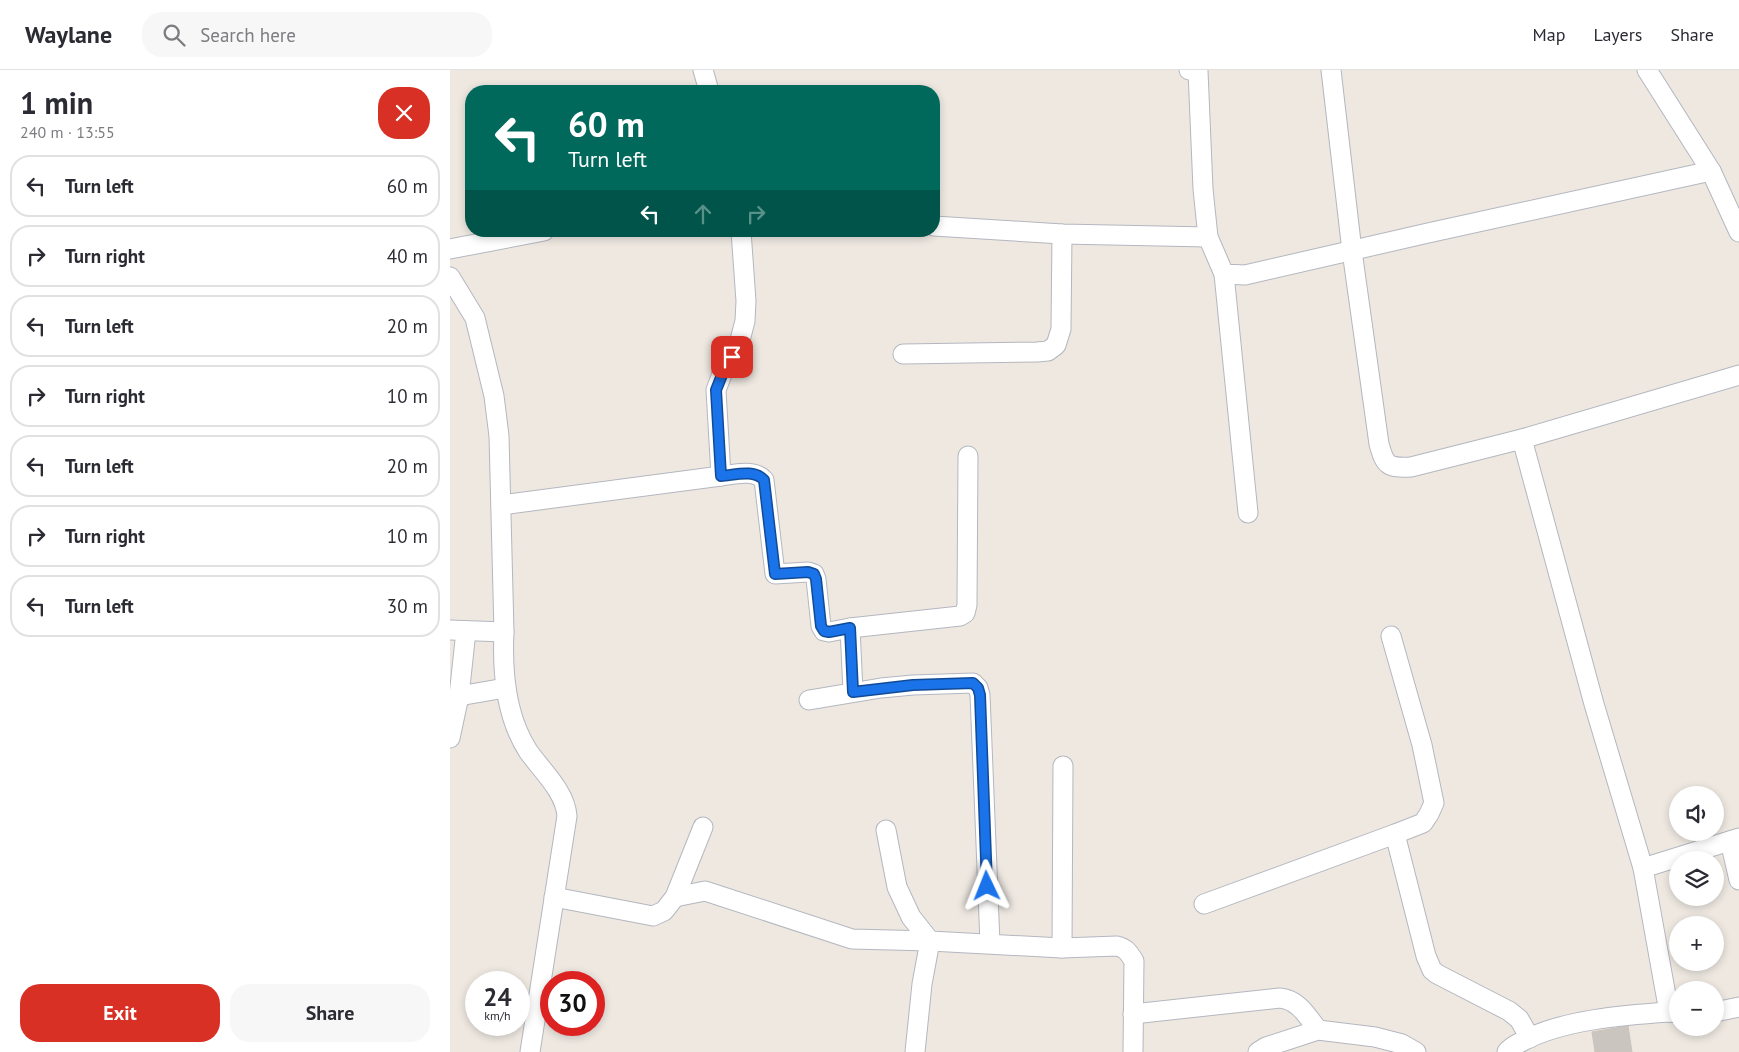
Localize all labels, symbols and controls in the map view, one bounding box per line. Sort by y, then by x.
search box [142,12,492,57]
text: Waylane [25,19,112,50]
icon: search [160,21,188,49]
text: Search here [200,23,296,47]
text: Map [1533,23,1565,46]
text: Layers [1593,23,1642,46]
text: Share [1670,23,1714,46]
text: 1 min [20,83,93,122]
button: close [378,87,430,139]
text: 60 m [568,101,645,147]
icon: left [485,105,550,170]
text: 240 m · 13:55 [20,122,115,142]
text: Turn left [568,145,647,173]
icon: left [22,172,50,200]
text: Turn left [65,174,134,198]
text: 60 m [387,174,428,198]
icon: left [636,200,664,228]
icon: ahead [689,200,717,228]
icon: right [742,200,770,228]
icon: right [22,242,50,270]
text: Turn right [65,244,145,268]
text: 40 m [387,244,428,268]
icon: left [22,312,50,340]
text: Turn left [65,314,134,338]
text: 20 m [387,314,428,338]
pin [711,336,753,378]
icon: arrive [718,343,746,371]
icon: right [22,382,50,410]
text: Turn right [65,384,145,408]
text: 10 m [387,384,428,408]
icon: left [22,452,50,480]
text: Turn left [65,454,134,478]
text: 20 m [387,454,428,478]
icon: right [22,522,50,550]
text: Turn right [65,524,145,548]
text: 10 m [387,524,428,548]
icon: left [22,592,50,620]
text: Turn left [65,594,134,618]
text: 30 m [387,594,428,618]
map controls [1669,786,1724,1036]
button: sound [1669,786,1724,841]
button: layers [1669,851,1724,906]
position arrow [960,859,1012,911]
button: + [1669,916,1724,971]
speed limit sign: 30 [540,971,605,1036]
text: 24 [483,981,512,1013]
button: − [1669,981,1724,1036]
button: Exit [20,984,220,1042]
button: Share [230,984,430,1042]
text: km/h [484,1008,511,1023]

